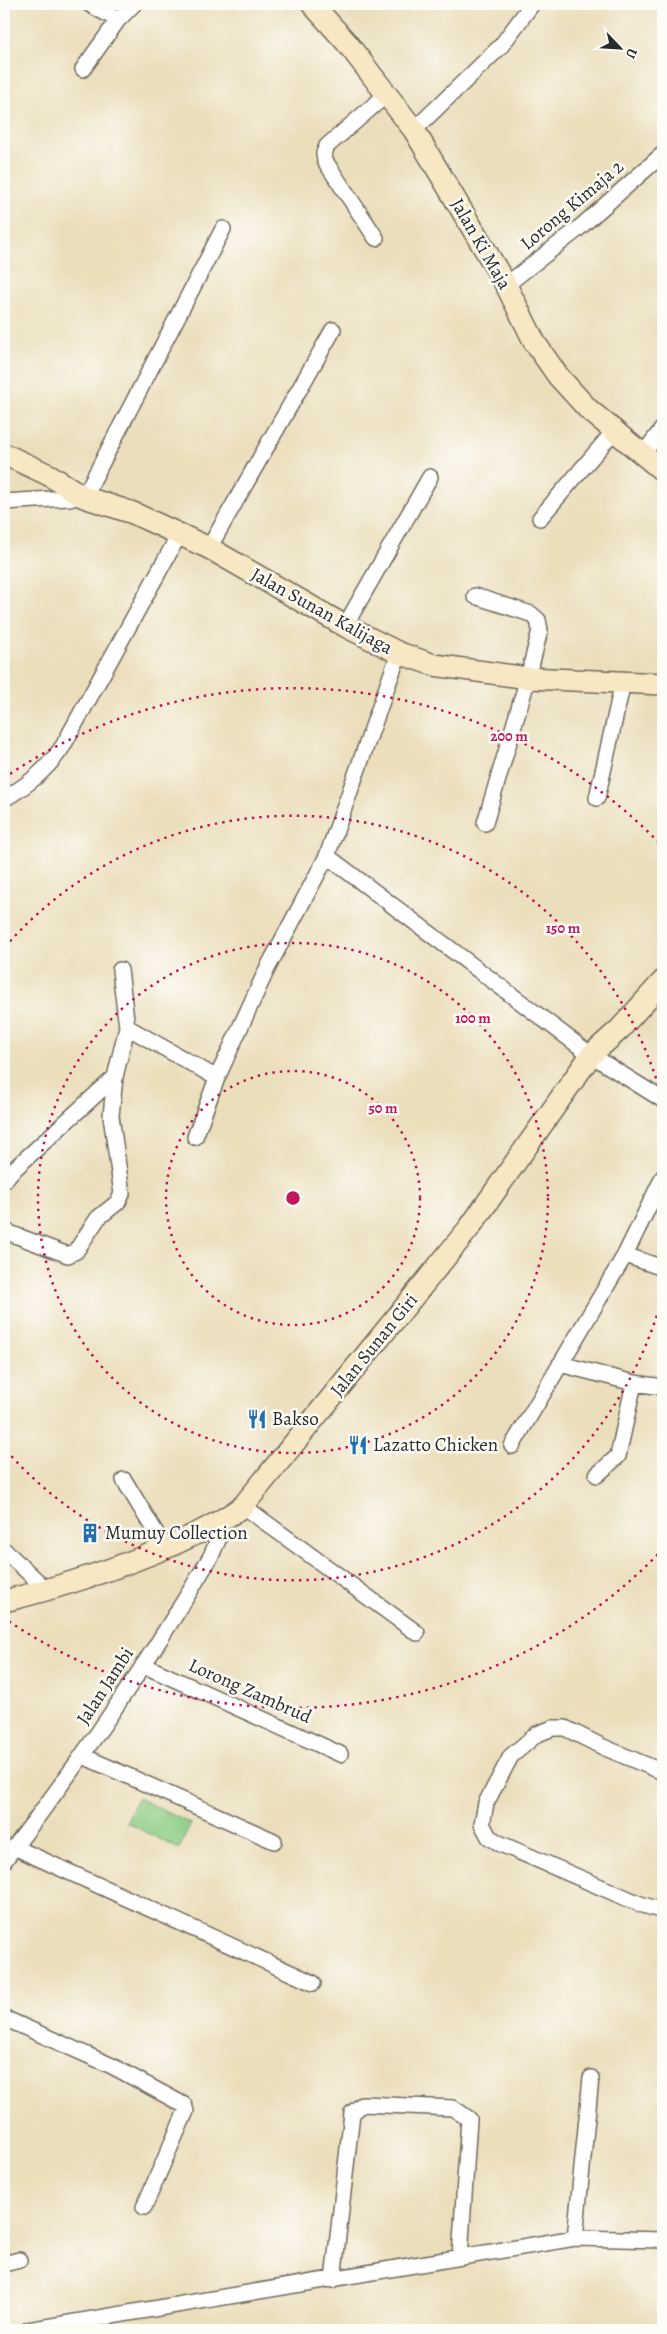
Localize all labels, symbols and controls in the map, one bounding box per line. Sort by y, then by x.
north arrow [594,22,644,72]
text: U [621,45,642,61]
street label: Lorong Kimaja 2 [515,154,629,256]
street label: Jalan Ki Maja [444,194,518,295]
street label: Jalan Sunan Kalijaga [246,561,398,661]
text: 200 m [490,726,528,746]
text: 150 m [546,918,581,938]
text: 100 m [455,1008,491,1028]
text: 50 m [368,1098,398,1118]
centre of rings [284,1189,302,1207]
street label: Jalan Sunan Giri [324,1288,424,1402]
place label: Bakso [272,1406,319,1432]
restaurant icon: Bakso [246,1408,268,1430]
place label: Lazatto Chicken [373,1432,498,1458]
restaurant icon: Lazatto Chicken [347,1434,369,1456]
place label: Mumuy Collection [105,1520,248,1546]
building icon: Mumuy Collection [79,1522,101,1544]
street label: Jalan Jambi [70,1642,140,1730]
street label: Lorong Zambrud [184,1652,316,1730]

